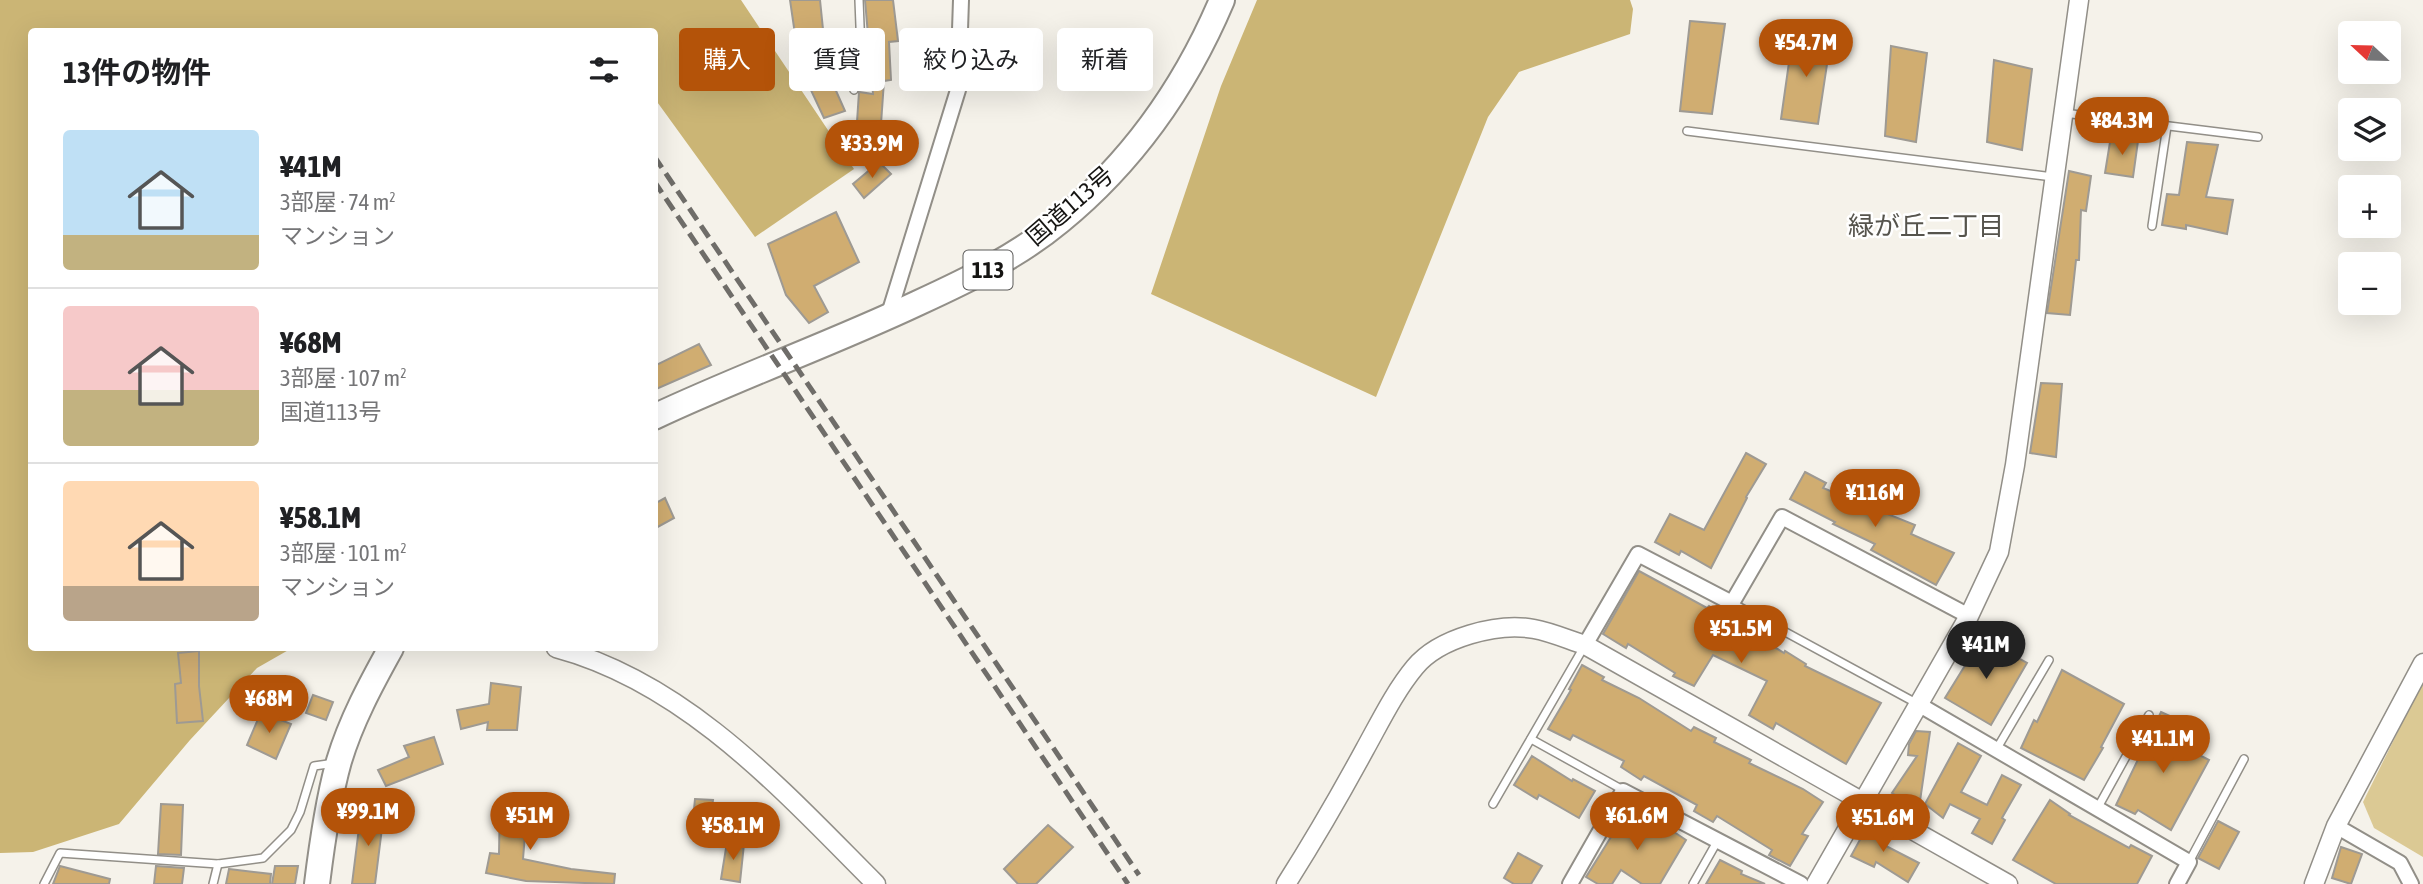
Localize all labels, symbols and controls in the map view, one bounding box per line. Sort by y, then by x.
pin: ¥54.7M [1749,20,1863,79]
north arrow [2338,21,2401,84]
map controls [2338,21,2401,315]
chip: 購入 [679,28,775,91]
chip: 賃貸 [789,28,885,91]
chip: 絞り込み [899,28,1043,91]
chip: 新着 [1057,28,1153,91]
text: ¥54.7M [1775,29,1837,55]
icon: filters [585,51,623,89]
text: 13件の物件 [63,55,211,89]
pin: ¥84.3M [2065,97,2179,157]
button: layers [2338,98,2401,161]
text: ¥84.3M [2091,107,2153,133]
pin: ¥33.9M [815,120,929,180]
text: ¥33.9M [841,130,903,156]
text: ¥41M [280,149,342,183]
icon: home [119,158,203,242]
street label: 国道113号 [1021,161,1118,251]
button: + [2338,175,2401,238]
text: 3部屋 · 74 m² [280,189,396,215]
district label: 緑が丘二丁目 [1848,211,2004,241]
text: マンション [280,223,395,249]
road number: 113 [964,250,1012,290]
button: − [2338,252,2401,315]
text: ¥68M [280,325,342,359]
icon: home [119,334,203,418]
text: 3部屋 · 107 m² [280,365,407,391]
text: 国道113号 [280,399,381,425]
pin: ¥116M [1826,470,1924,529]
text: ¥116M [1846,479,1904,505]
text: ¥58.1M [280,500,361,534]
icon: home [119,509,203,593]
text: 3部屋 · 101 m² [280,540,407,566]
text: マンション [280,574,395,600]
pin: ¥51.5M [1684,606,1798,665]
text: ¥51.5M [1710,615,1772,641]
pin: ¥41M [1945,622,2027,681]
text: ¥41M [1962,631,2010,657]
pin: ¥68M [228,676,310,735]
text: ¥68M [245,685,293,711]
pin: ¥41.1M [2106,716,2220,775]
text: ¥41.1M [2132,725,2194,751]
pin: ¥99.1M [311,788,425,848]
pin: ¥51M [489,792,571,852]
pin: ¥61.6M [1580,792,1694,852]
pin: ¥51.6M [1826,794,1940,854]
text: ¥99.1M [337,798,399,824]
text: ¥51M [506,802,554,828]
pin: ¥58.1M [676,802,790,862]
text: ¥61.6M [1606,802,1668,828]
text: ¥51.6M [1852,804,1914,830]
text: ¥58.1M [702,812,764,838]

